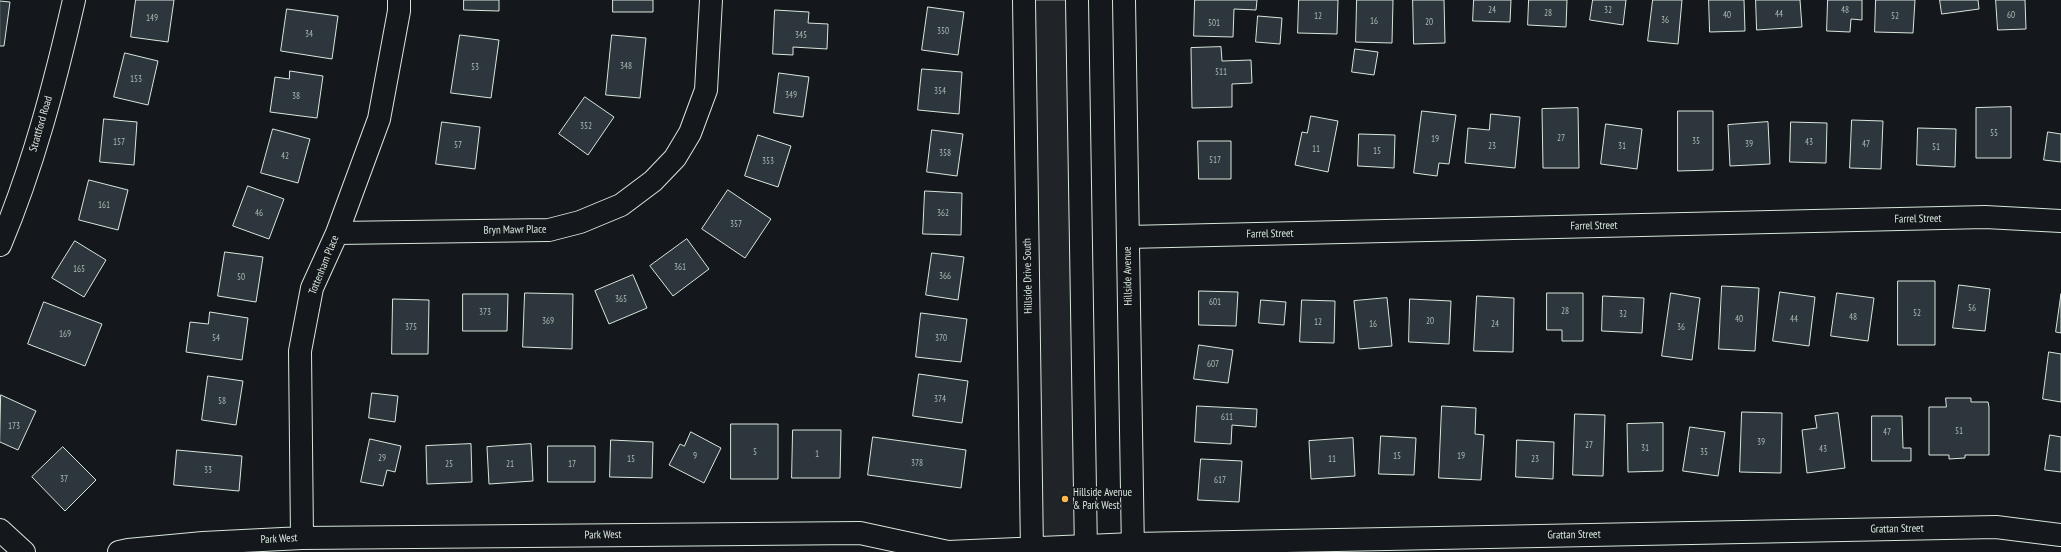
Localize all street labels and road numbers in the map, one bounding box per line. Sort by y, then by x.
street label: Strattford Road [27,95,55,153]
street label: Farrel Street [1894,212,1942,226]
street label: Farrel Street [1570,219,1618,233]
street label: Bryn Mawr Place [483,223,547,237]
street label: Farrel Street [1246,227,1294,241]
street label: Tottenham Place [306,233,342,297]
street label: Hillside Drive South [1021,238,1035,314]
street label: Hillside Avenue [1121,246,1135,306]
street label: Grattan Street [1870,522,1924,536]
street label: Park West [584,528,622,542]
street label: Grattan Street [1547,528,1601,542]
street label: Park West [260,531,298,547]

